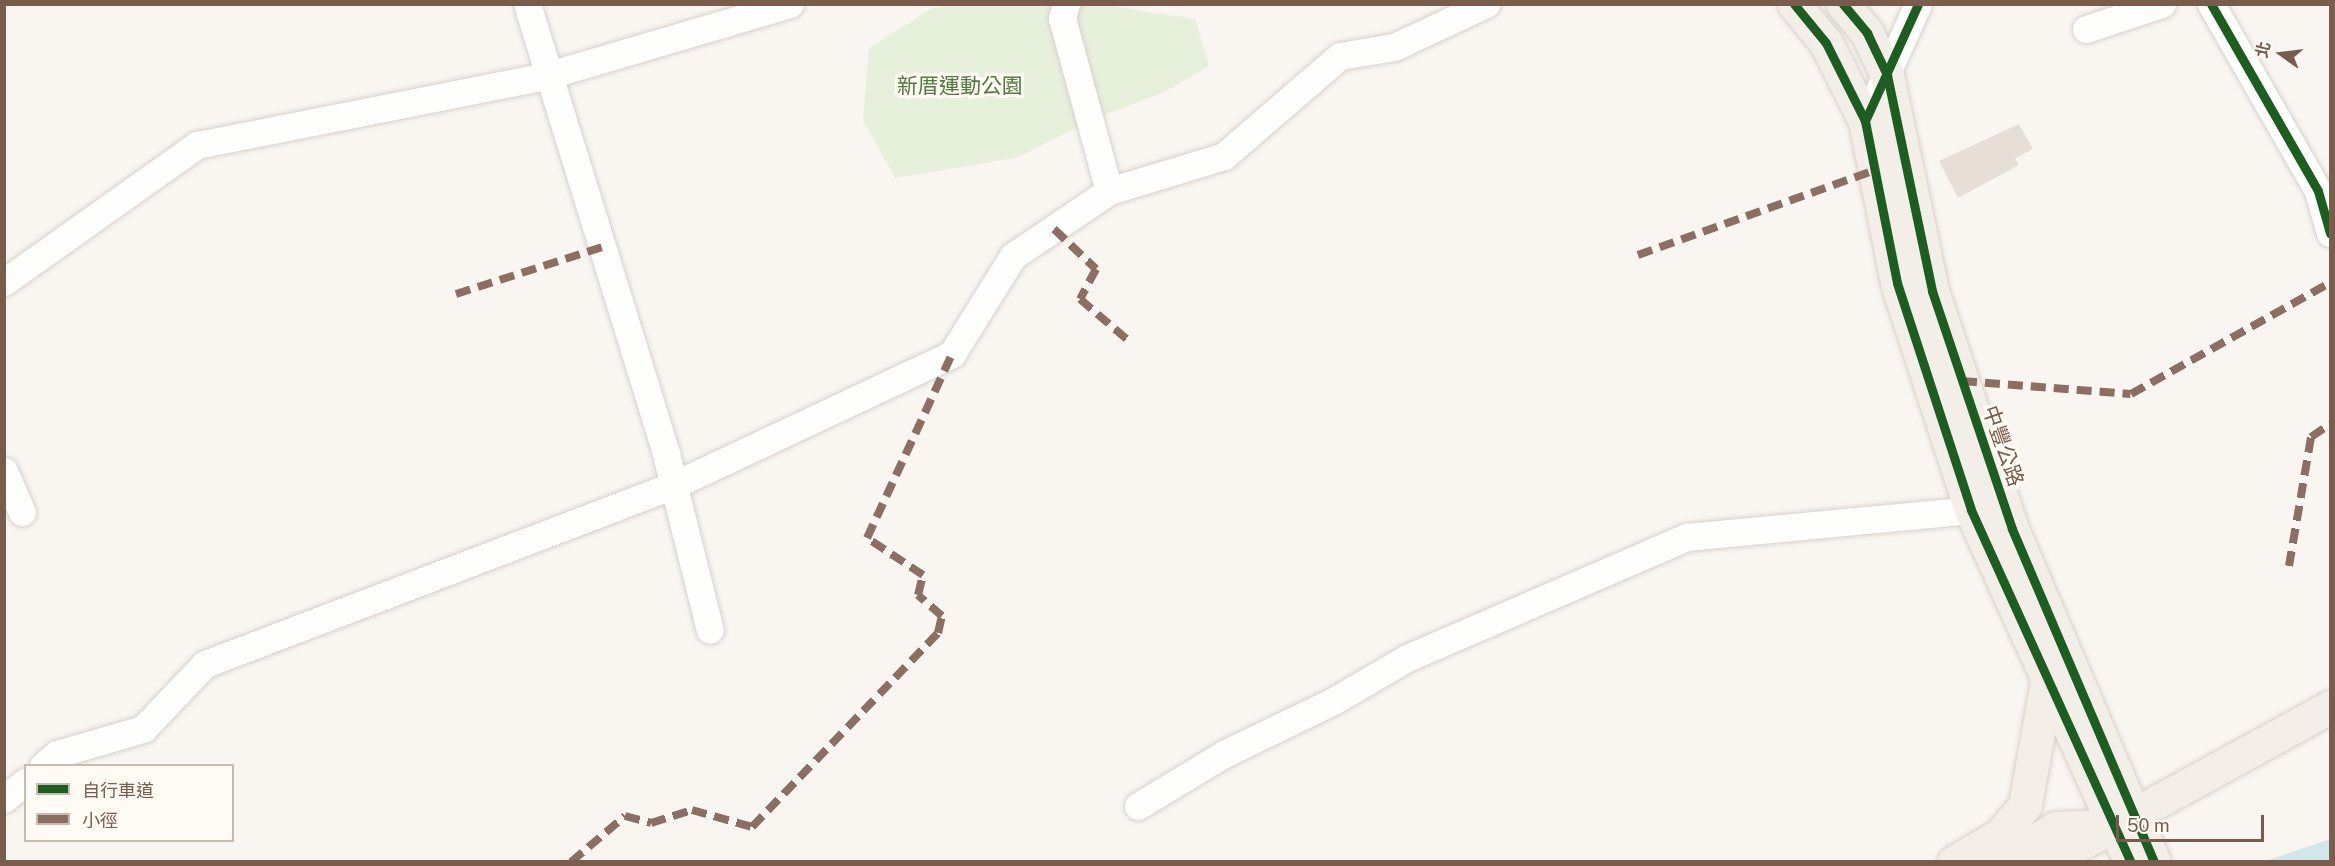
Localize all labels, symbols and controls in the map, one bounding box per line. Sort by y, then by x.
north arrow [2251,24,2311,84]
text: 北 [2252,39,2274,60]
park label: 新厝運動公園 [897,73,1023,99]
street label: 中豐公路 [1977,402,2029,490]
legend [24,764,234,842]
text: 自行車道 [82,780,154,801]
scale bar [2119,803,2268,841]
text: 小徑 [82,810,118,831]
text: 50 m [2127,815,2170,836]

